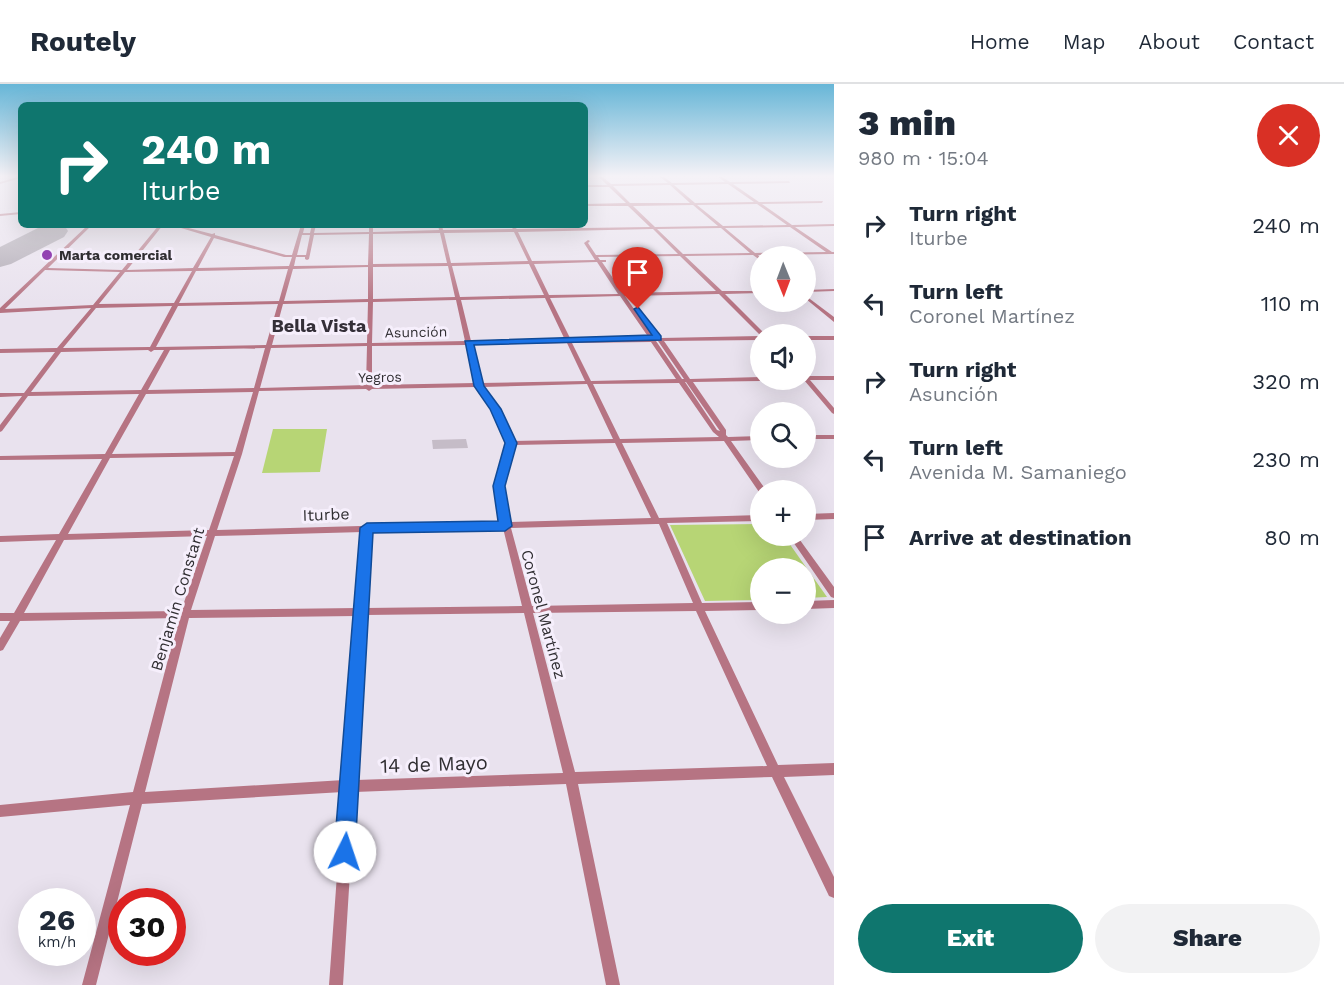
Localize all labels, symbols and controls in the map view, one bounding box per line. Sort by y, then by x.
text: Routely [30,25,136,58]
text: Home [970,29,1030,54]
text: Map [1063,29,1106,54]
text: About [1139,29,1200,54]
text: Contact [1233,29,1314,54]
text: 3 min [858,102,956,144]
button: close [1257,104,1320,167]
text: 240 m [141,125,271,174]
icon: right [42,126,120,204]
text: 980 m · 15:04 [858,146,989,170]
text: Iturbe [141,175,221,207]
text: Turn right [909,201,1016,226]
icon: right [858,209,891,242]
text: 240 m [1252,213,1320,238]
text: Iturbe [909,226,968,250]
north arrow [750,246,816,312]
map controls [750,246,816,624]
place label: Marta comercial [59,247,173,263]
pin [612,247,663,309]
marker: Marta comercial [40,248,54,262]
icon: arrive [621,256,654,289]
text: Turn left [909,279,1003,304]
icon: left [858,287,891,320]
text: 110 m [1261,291,1320,316]
text: Coronel Martínez [909,304,1075,328]
district label: Bella Vista [271,315,367,336]
street label: Asunción [385,323,447,341]
button: sound [750,324,816,390]
text: Turn right [909,357,1016,382]
icon: right [858,365,891,398]
street label: Yegros [358,369,402,385]
text: 320 m [1252,369,1320,394]
text: Asunción [909,382,998,406]
button: search [750,402,816,468]
text: Turn left [909,435,1003,460]
icon: left [858,443,891,476]
text: 230 m [1252,447,1320,472]
text: Avenida M. Samaniego [909,460,1127,484]
button: + [750,480,816,546]
street label: Iturbe [302,504,350,525]
icon: arrive [858,521,891,554]
street label: Benjamín Constant [147,525,208,673]
text: Arrive at destination [909,525,1132,550]
text: 80 m [1264,525,1320,550]
street label: Coronel Martínez [517,548,570,681]
button: − [750,558,816,624]
street label: 14 de Mayo [380,750,488,778]
position arrow [313,820,377,884]
speed limit sign: 30 [108,888,186,966]
text: 26 [39,902,75,937]
button: Exit [858,904,1083,973]
button: Share [1095,904,1320,973]
text: km/h [38,933,76,951]

